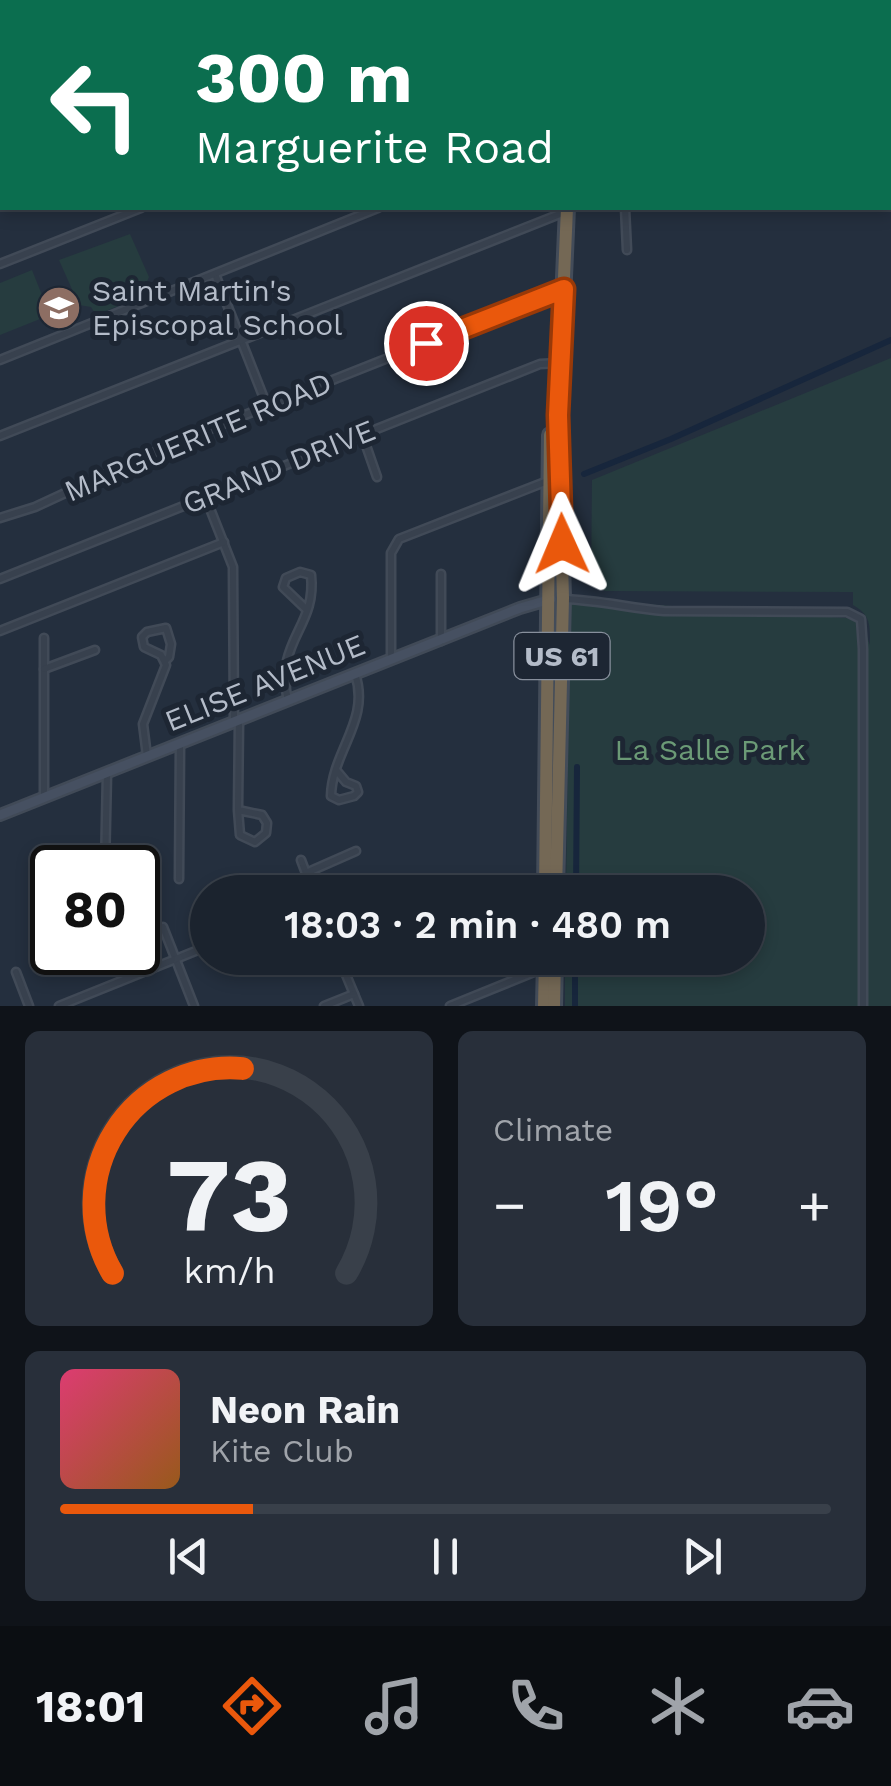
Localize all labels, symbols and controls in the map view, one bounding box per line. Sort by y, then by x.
text: 300 m [195,37,413,119]
icon: left [30,40,160,170]
text: Marguerite Road [195,121,554,174]
place label: Saint Martin's Episcopal School [92,273,342,342]
school or university icon: Saint Martin's Episcopal School [36,285,82,331]
pin [384,301,469,386]
icon: arrive [399,316,454,371]
street label: MARGUERITE ROAD [59,364,337,509]
street label: GRAND DRIVE [178,412,380,521]
position arrow [510,492,614,596]
street label: ELISE AVENUE [160,627,370,739]
road number: US 61 [514,633,610,679]
park label: La Salle Park [615,732,805,767]
speed limit sign: 80 [30,845,160,975]
text: 18:03 · 2 min · 480 m [284,903,671,947]
text: Climate [493,1111,613,1149]
text: 73 [167,1134,291,1256]
text: 19° [605,1161,719,1249]
text: − [493,1173,526,1237]
text: + [798,1173,831,1237]
text: km/h [183,1250,275,1292]
text: Neon Rain [210,1388,400,1432]
text: Kite Club [210,1432,354,1470]
icon: previous [161,1529,216,1584]
icon: pause [418,1529,473,1584]
icon: next [675,1529,730,1584]
icon: directions [217,1671,287,1741]
icon: music [359,1671,429,1741]
icon: phone [501,1671,571,1741]
icon: climate [643,1671,713,1741]
icon: car [785,1671,855,1741]
text: 18:01 [36,1680,146,1733]

